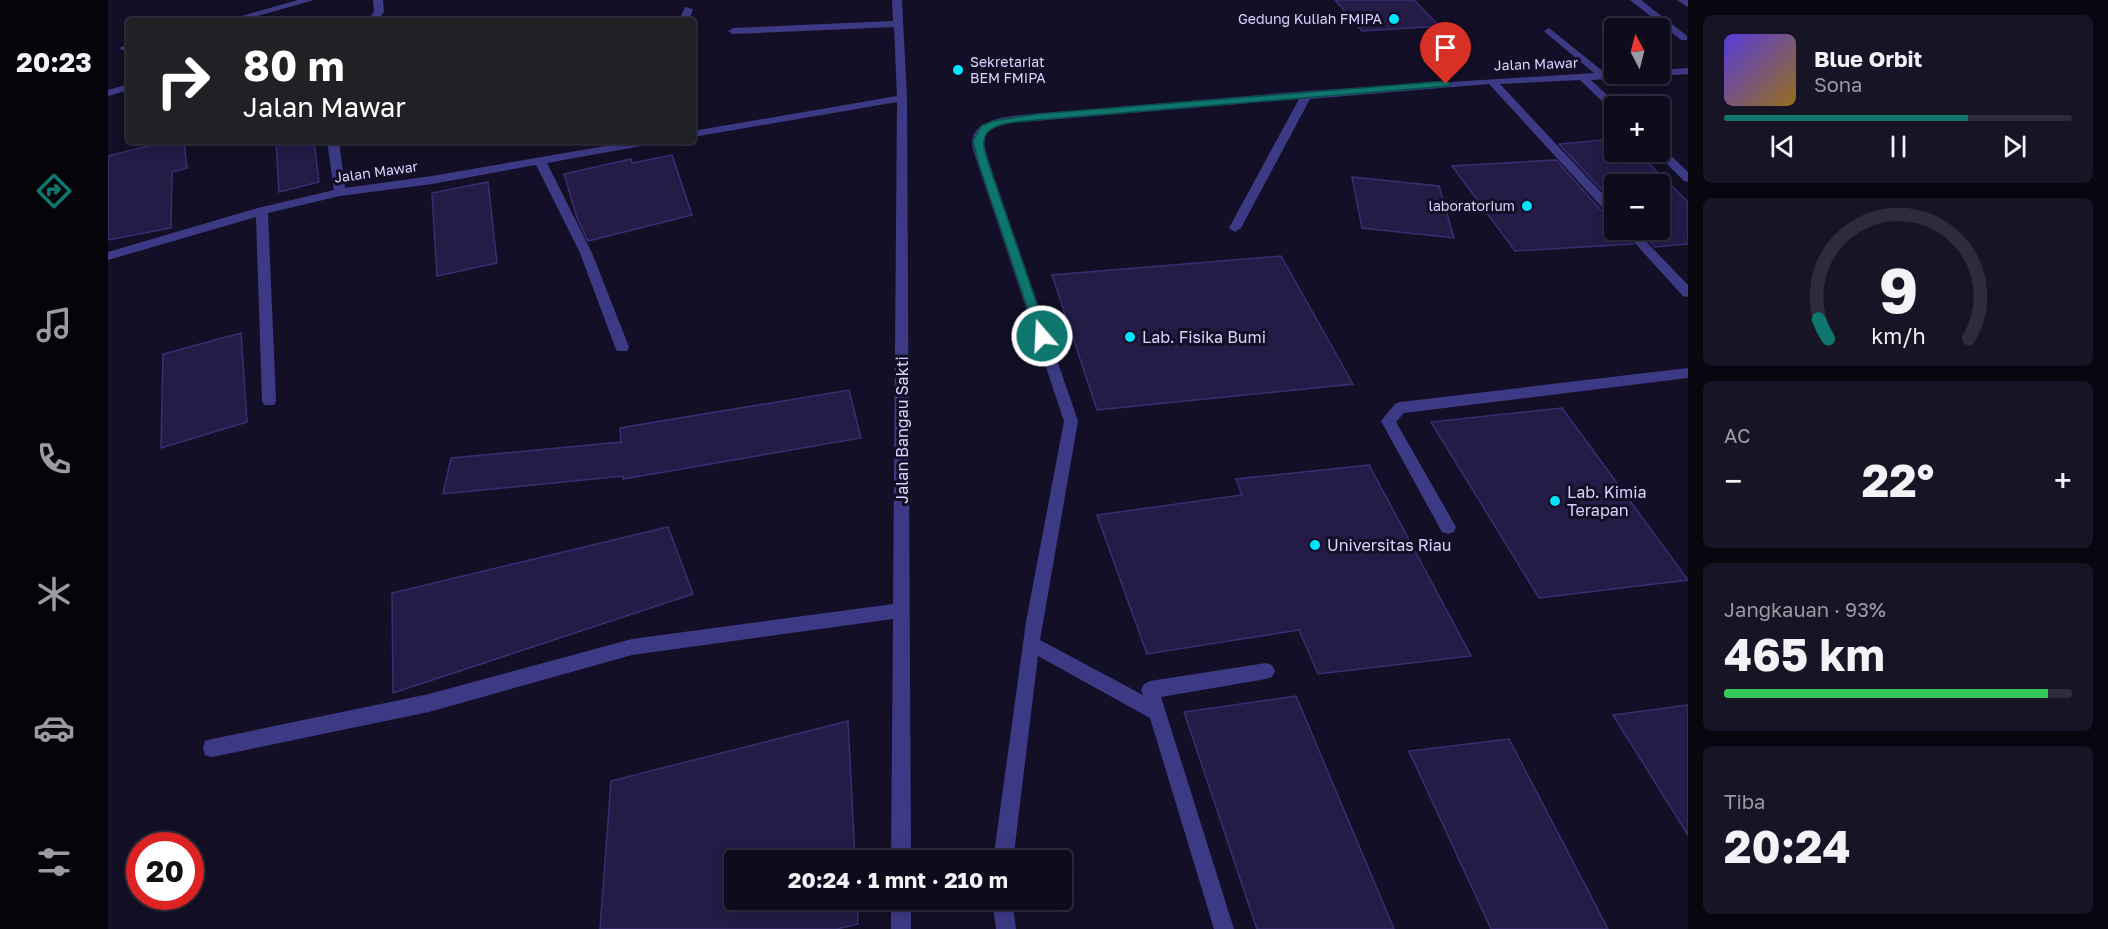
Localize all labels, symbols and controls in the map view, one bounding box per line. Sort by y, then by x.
place label: Gedung Kuliah FMIPA [1238,10,1383,27]
marker: Gedung Kuliah FMIPA [1387,12,1401,26]
north arrow [1604,18,1670,84]
map controls [1604,18,1670,240]
pin [1420,22,1471,84]
icon: arrive [1429,31,1462,64]
text: 80 m [243,40,344,90]
icon: right [144,42,222,120]
text: Blue Orbit [1814,45,1922,72]
text: 20:23 [16,46,92,78]
place label: Sekretariat BEM FMIPA [970,53,1046,86]
street label: Jalan Mawar [1494,54,1579,73]
marker: Sekretariat BEM FMIPA [951,63,965,77]
text: Sona [1814,72,1862,96]
text: Jalan Mawar [243,91,406,123]
button: + [1604,96,1670,162]
icon: previous [1766,130,1799,163]
icon: pause [1882,130,1915,163]
icon: next [1998,130,2031,163]
street label: Jalan Mawar [333,157,419,186]
icon: directions [33,170,75,212]
button: − [1604,174,1670,240]
place label: laboratorium [1428,197,1515,214]
marker: laboratorium [1520,199,1534,213]
text: 9 [1878,252,1918,327]
icon: music [33,304,75,346]
position arrow [1010,304,1074,368]
text: km/h [1871,323,1925,349]
place label: Lab. Fisika Bumi [1142,327,1266,347]
marker: Lab. Fisika Bumi [1123,330,1137,344]
street label: Jalan Bangau Sakti [892,356,912,504]
text: AC [1724,423,1751,447]
icon: phone [33,438,75,480]
text: 22° [1862,453,1934,507]
text: − [1724,461,1742,500]
text: + [2054,461,2072,500]
place label: Lab. Kimia Terapan [1567,482,1646,520]
marker: Lab. Kimia Terapan [1548,494,1562,508]
place label: Universitas Riau [1327,535,1452,555]
marker: Universitas Riau [1308,538,1322,552]
icon: climate [33,573,75,615]
text: Jangkauan · 93% [1724,597,1886,621]
text: 465 km [1724,627,1885,681]
icon: car [33,707,75,749]
text: Tiba [1724,789,1765,813]
text: 20:24 [1724,819,1851,873]
speed limit sign: 20 [126,832,204,910]
icon: filters [33,841,75,883]
text: 20:24 · 1 mnt · 210 m [788,866,1008,893]

